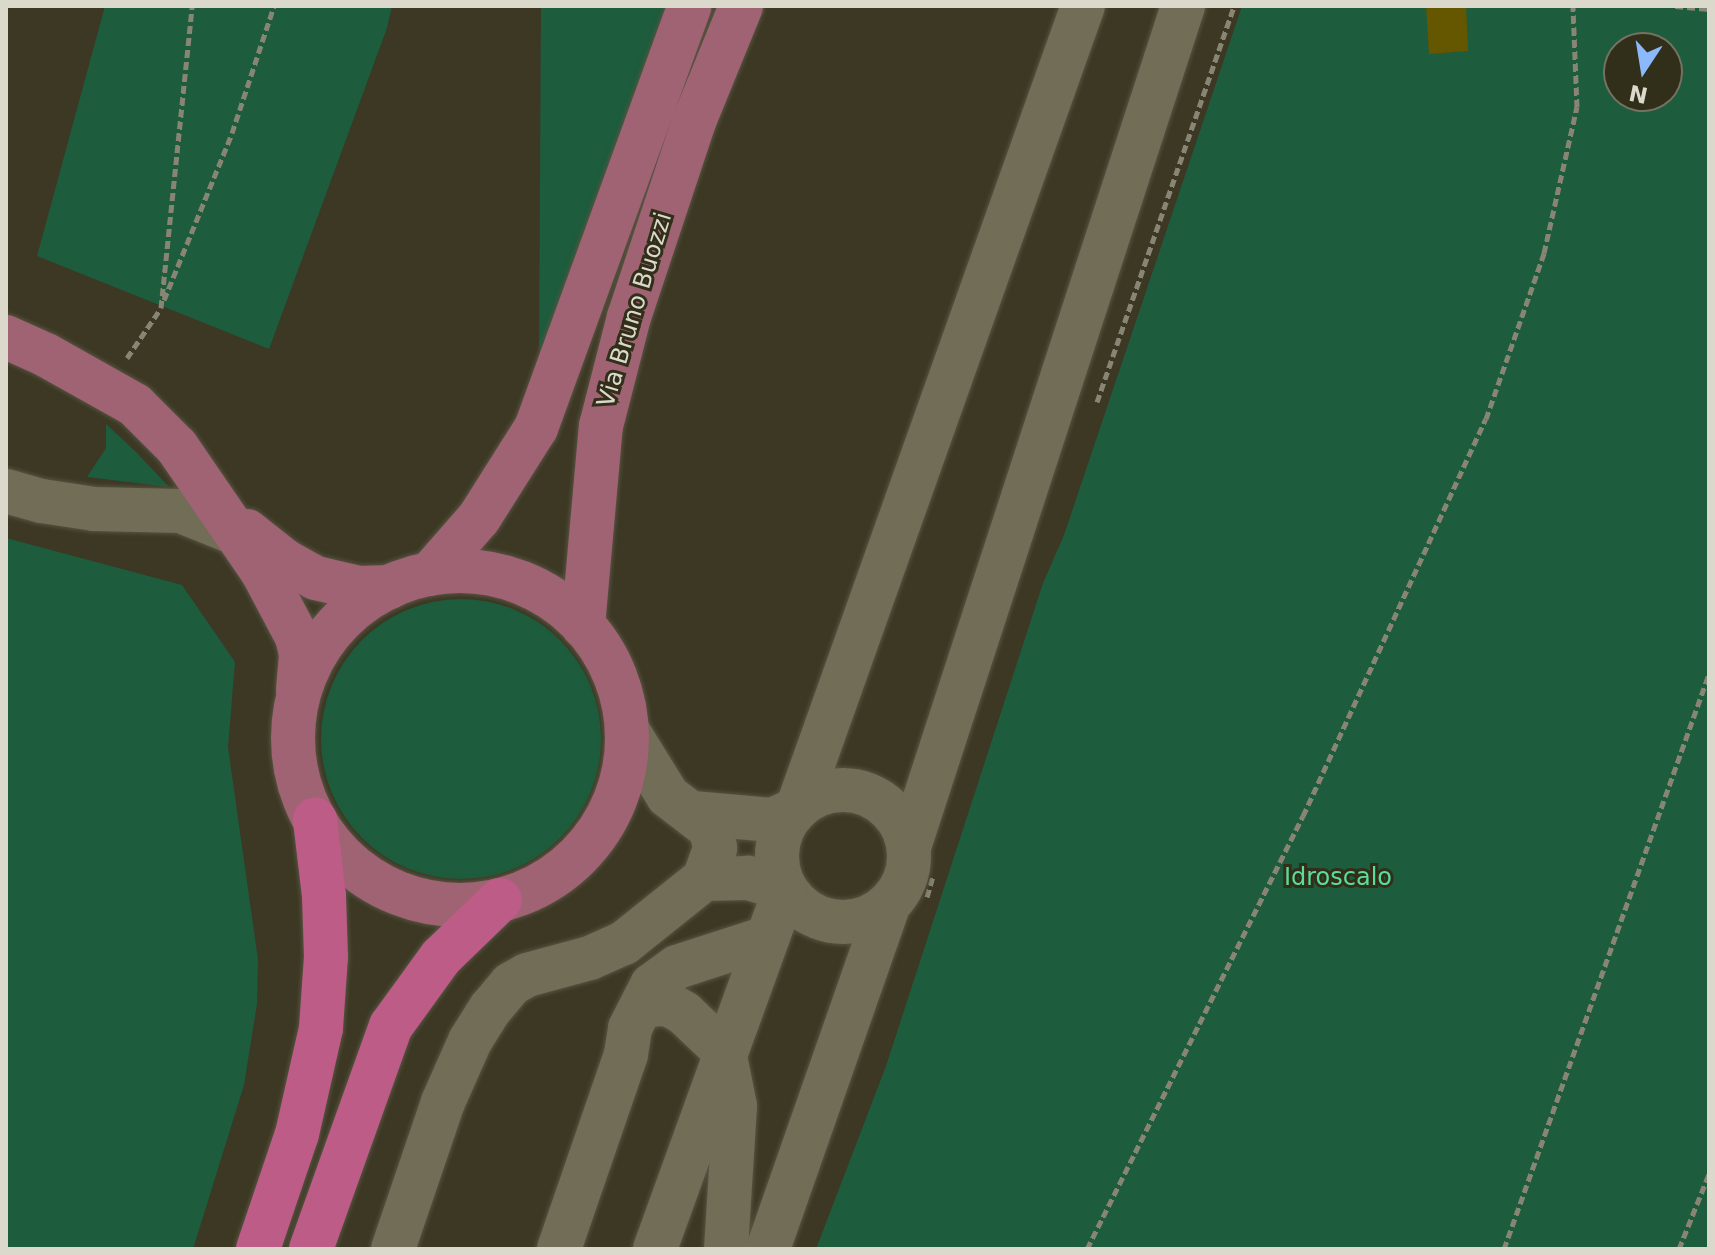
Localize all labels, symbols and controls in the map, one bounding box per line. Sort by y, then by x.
north arrow [1603,32,1683,112]
text: N [1627,80,1650,108]
street label: Via Bruno Buozzi [592,209,678,411]
park label: Idroscalo [1284,864,1392,892]

